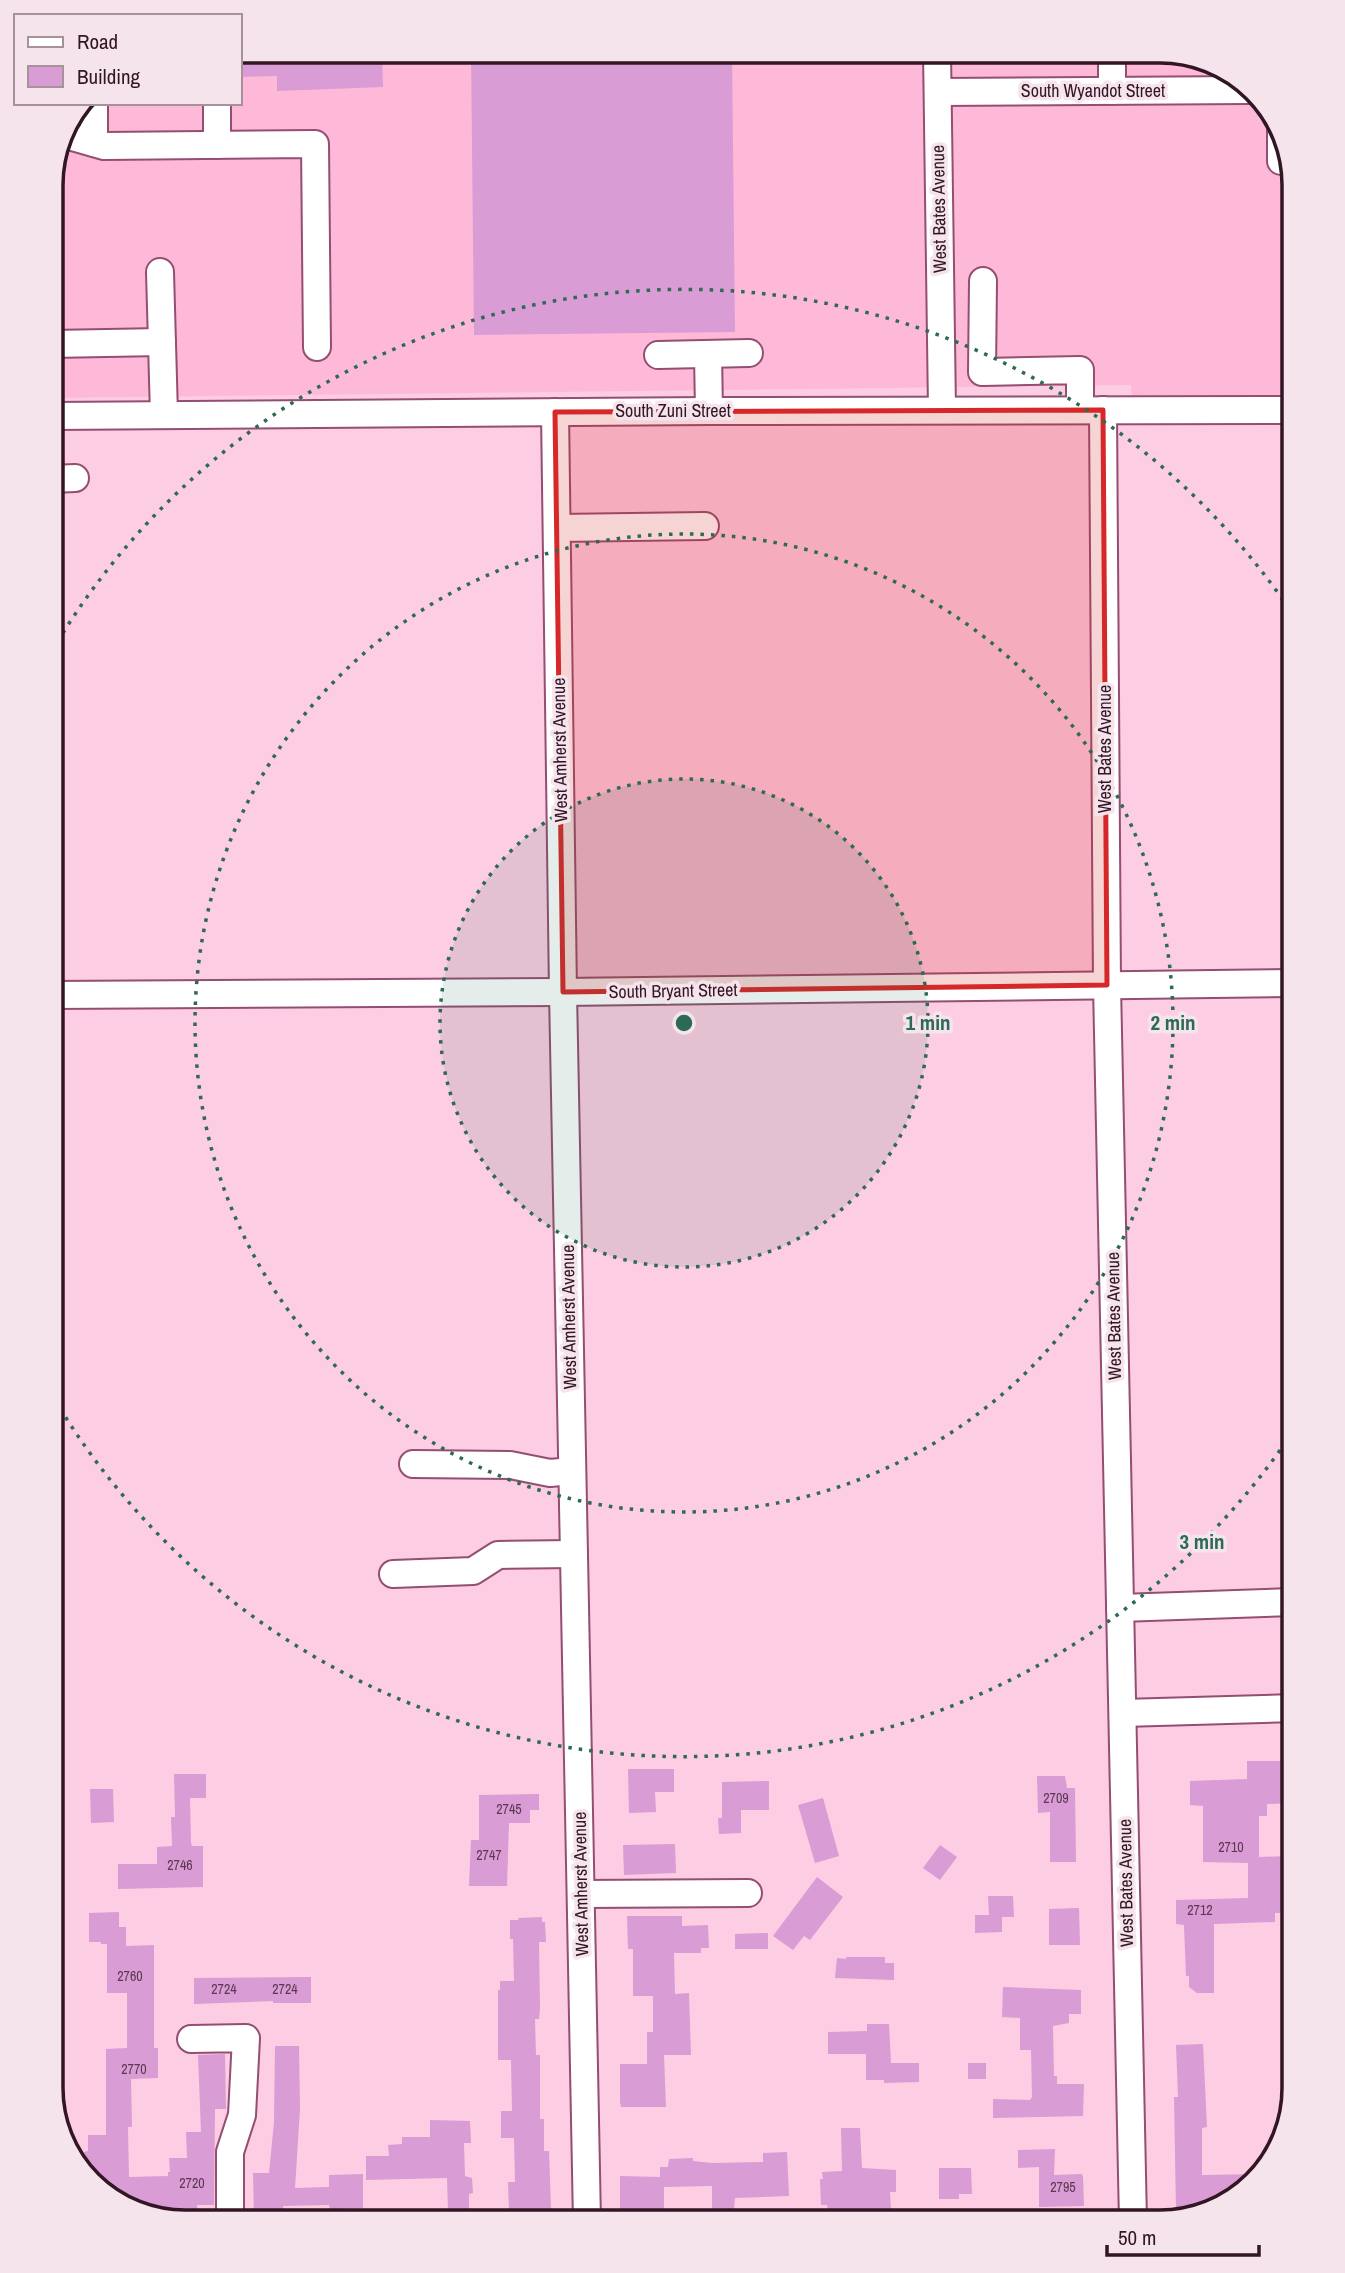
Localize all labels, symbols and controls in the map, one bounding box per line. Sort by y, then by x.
legend [14,14,242,105]
text: Road [77,27,118,56]
text: Building [77,62,141,91]
street label: South Wyandot Street [1021,78,1165,103]
street label: West Bates Avenue [925,145,952,273]
street label: South Zuni Street [615,398,731,423]
street label: West Amherst Avenue [546,677,573,823]
street label: West Bates Avenue [1092,685,1117,813]
street label: South Bryant Street [608,977,738,1004]
text: 1 min [906,1008,950,1037]
text: 2 min [1151,1008,1195,1037]
centre of rings [672,1011,696,1035]
street label: West Amherst Avenue [555,1244,582,1390]
street label: West Bates Avenue [1100,1252,1127,1380]
text: 3 min [1180,1527,1224,1556]
house number: 2709 [1043,1789,1069,1807]
house number: 2745 [496,1800,522,1818]
street label: West Amherst Avenue [567,1811,594,1957]
street label: West Bates Avenue [1112,1819,1139,1947]
house number: 2710 [1218,1838,1244,1856]
house number: 2747 [476,1846,502,1864]
house number: 2746 [167,1856,193,1874]
house number: 2712 [1187,1901,1213,1919]
house number: 2760 [117,1967,143,1985]
house number: 2724 [211,1980,237,1998]
house number: 2724 [272,1980,298,1998]
house number: 2770 [121,2060,147,2078]
house number: 2720 [179,2174,205,2192]
house number: 2795 [1050,2178,1076,2196]
scale bar [1107,2214,1259,2258]
text: 50 m [1118,2223,1156,2252]

